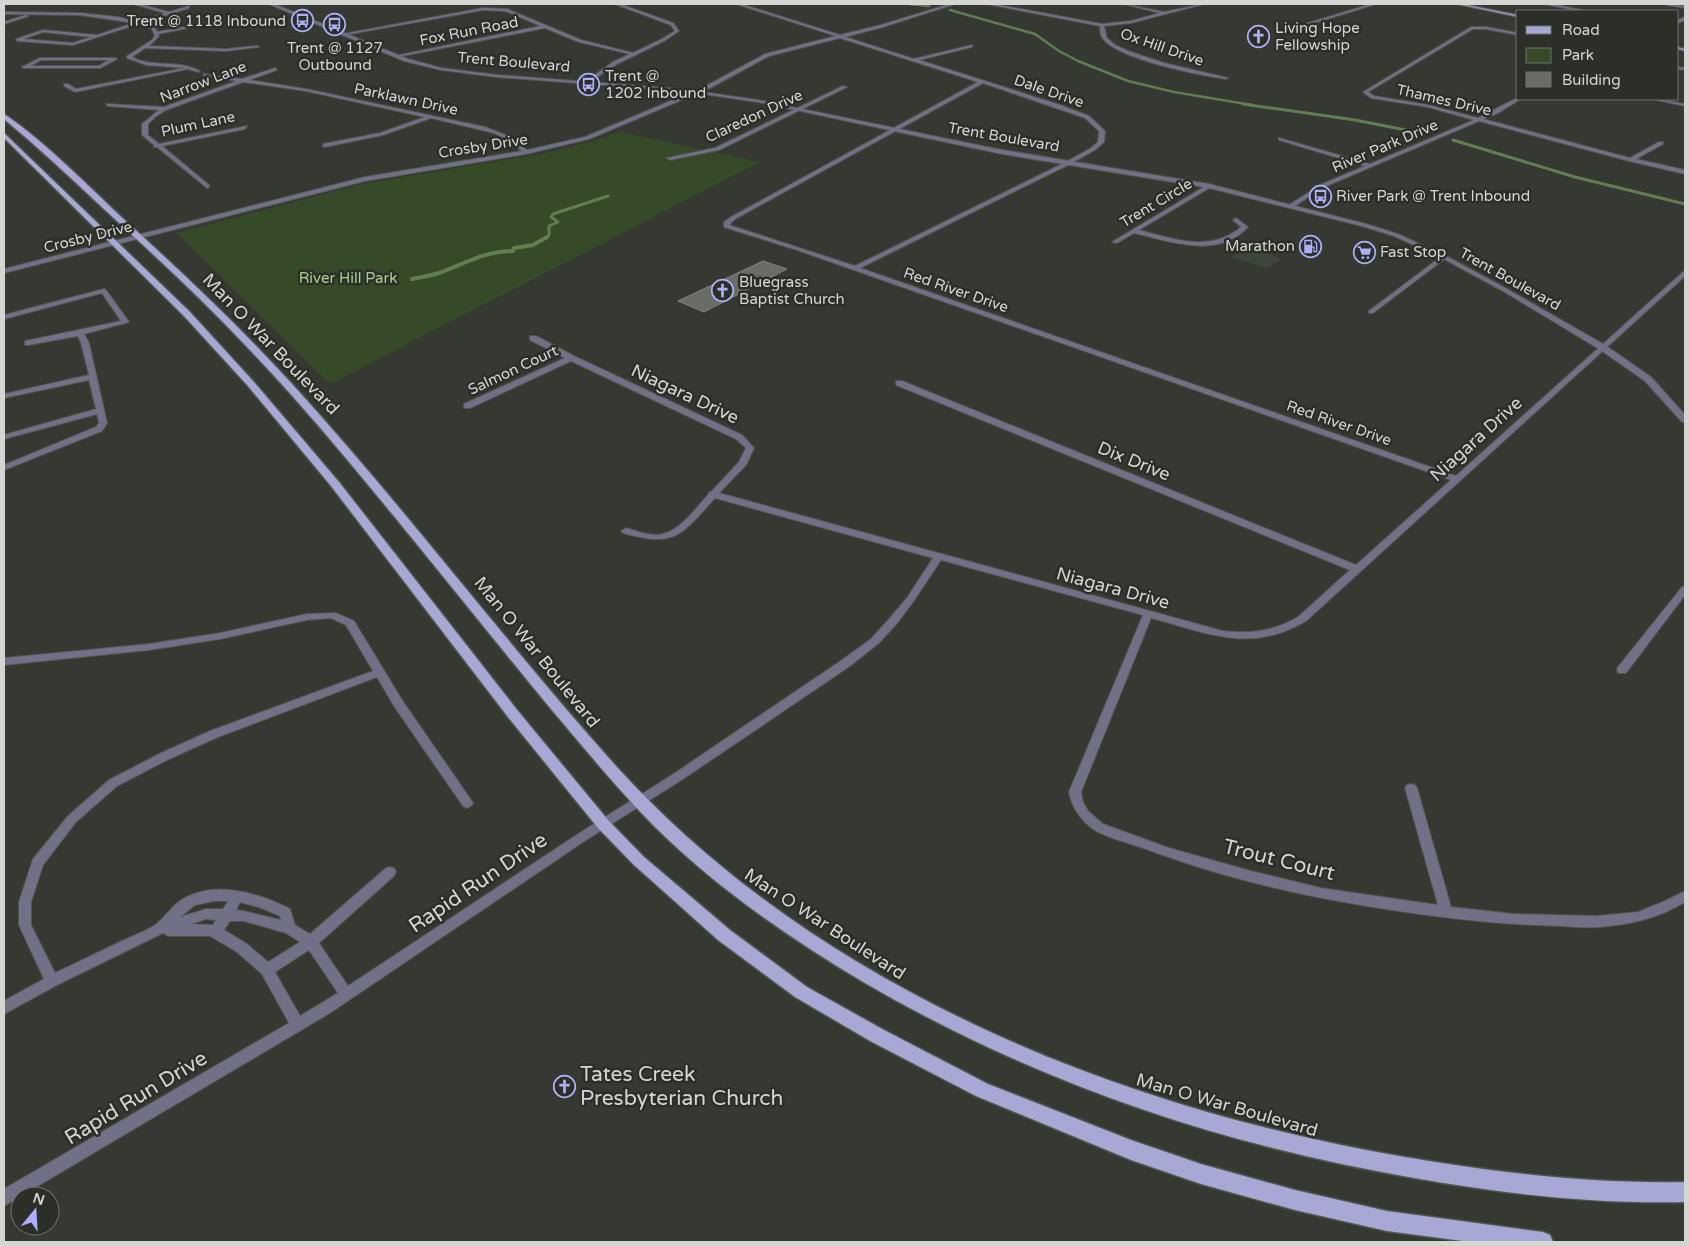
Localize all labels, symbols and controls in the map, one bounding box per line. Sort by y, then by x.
bus stop icon: Trent @ 1118 Inbound [290,9,314,33]
legend [1516,10,1679,100]
place label: Trent @ 1118 Inbound [127,12,286,30]
bus stop icon: Trent @ 1127 Outbound [323,13,347,37]
street label: Fox Run Road [418,13,520,49]
place label: Living Hope Fellowship [1275,19,1360,54]
text: Road [1562,21,1600,39]
street label: Ox Hill Drive [1118,24,1206,70]
church icon: Living Hope Fellowship [1247,25,1271,49]
place label: Trent @ 1127 Outbound [287,39,383,74]
text: Park [1562,46,1594,64]
street label: Trent Boulevard [457,48,571,76]
street label: Narrow Lane [157,57,249,107]
place label: Trent @ 1202 Inbound [605,67,706,102]
street label: Dale Drive [1012,71,1086,111]
text: Building [1562,71,1621,89]
bus stop icon: Trent @ 1202 Inbound [577,73,601,97]
street label: Parklawn Drive [352,79,460,119]
street label: Thames Drive [1395,80,1493,120]
street label: Claredon Drive [703,86,805,146]
street label: Plum Lane [159,107,237,141]
street label: River Park Drive [1329,116,1441,176]
street label: Trent Boulevard [947,118,1061,156]
street label: Crosby Drive [437,130,529,162]
street label: Trent Circle [1117,174,1195,232]
bus stop icon: River Park @ Trent Inbound [1308,184,1332,208]
place label: River Park @ Trent Inbound [1336,187,1530,205]
street label: Crosby Drive [42,217,134,257]
fuel station icon: Marathon [1299,234,1323,258]
place label: Marathon [1225,237,1295,255]
supermarket icon: Fast Stop [1352,240,1376,264]
place label: Fast Stop [1380,243,1446,261]
street label: Trent Boulevard [1456,244,1564,314]
street label: Red River Drive [901,264,1011,316]
street label: Man O War Boulevard [198,269,344,419]
park label: River Hill Park [299,269,397,287]
place label: Bluegrass Baptist Church [739,273,845,308]
church icon: Bluegrass Baptist Church [711,279,735,303]
street label: Salmon Court [465,341,561,399]
street label: Niagara Drive [628,359,742,429]
street label: Niagara Drive [1425,392,1527,486]
street label: Red River Drive [1284,397,1394,449]
street label: Dix Drive [1094,436,1174,486]
street label: Niagara Drive [1054,562,1172,614]
street label: Man O War Boulevard [469,572,605,732]
street label: Rapid Run Drive [404,827,552,939]
street label: Trout Court [1221,834,1337,886]
street label: Man O War Boulevard [740,864,910,984]
street label: Rapid Run Drive [60,1046,212,1150]
place label: Tates Creek Presbyterian Church [580,1062,783,1111]
street label: Man O War Boulevard [1134,1069,1320,1141]
church icon: Tates Creek Presbyterian Church [552,1074,576,1098]
north arrow [10,1186,60,1236]
text: N [31,1189,47,1209]

